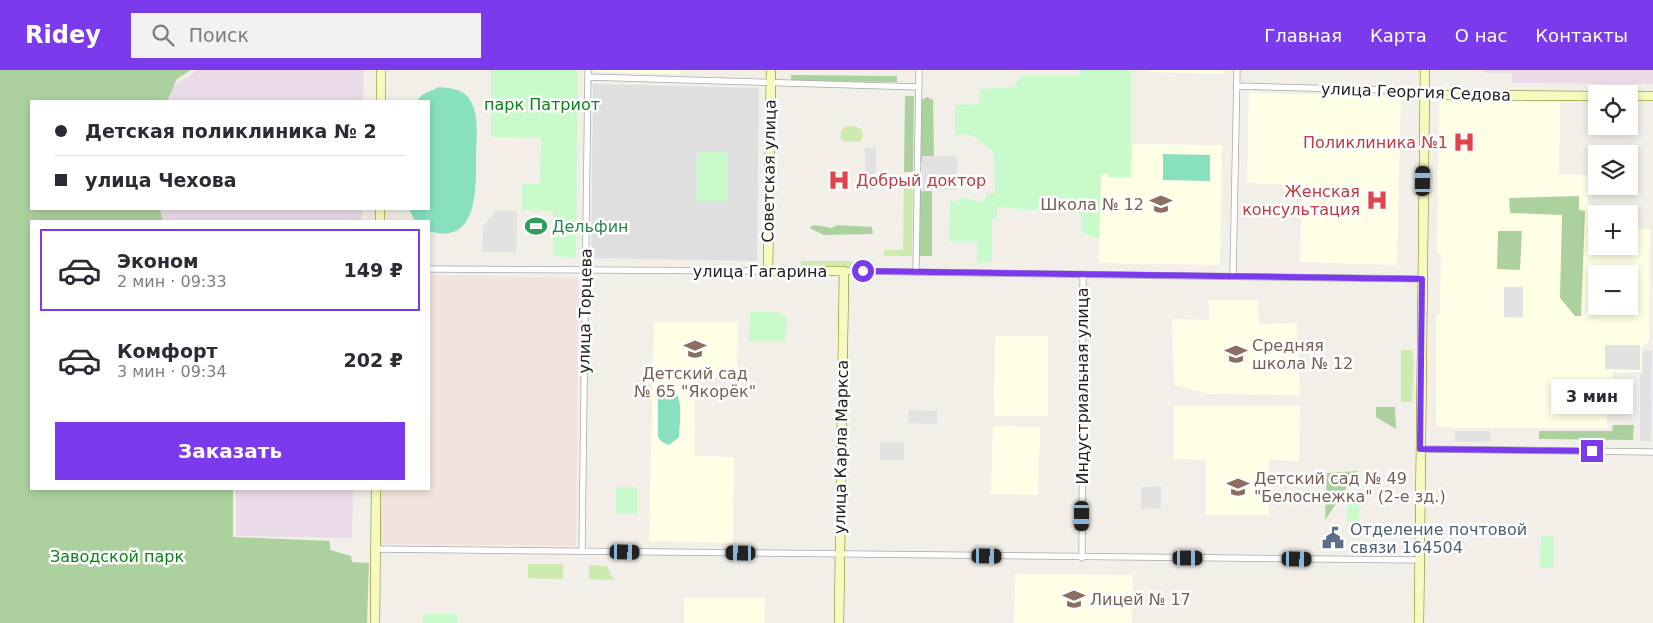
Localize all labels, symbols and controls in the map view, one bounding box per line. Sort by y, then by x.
search box [131,13,481,58]
text: Ridey [25,21,101,49]
icon: search [149,21,177,49]
text: Поиск [189,24,249,46]
text: Главная [1264,25,1342,46]
text: Карта [1370,25,1427,46]
text: О нас [1455,25,1507,46]
text: Контакты [1535,25,1628,46]
street label: улица Георгия Седова [1321,79,1511,105]
map controls [1588,85,1638,315]
button: locate [1588,85,1638,135]
park label: парк Патриот [484,95,600,114]
street label: Советская улица [758,99,780,243]
text: Детская поликлиника № 2 [85,120,377,142]
hospital icon: Поликлиника №1 [1451,129,1477,155]
place label: Поликлиника №1 [1303,133,1448,152]
button: layers [1588,145,1638,195]
car [1415,166,1430,196]
hospital icon: Добрый доктор [826,167,852,193]
text: улица Чехова [85,169,237,191]
place label: Добрый доктор [856,171,986,190]
place label: Женская консультация [1242,182,1360,219]
hospital icon: Женская консультация [1364,187,1390,213]
school or university icon: Школа № 12 [1148,191,1174,217]
place label: Школа № 12 [1040,195,1144,214]
button: + [1588,205,1638,255]
sports icon: Дельфин [523,213,549,239]
place label: Дельфин [552,217,629,236]
icon: car [57,248,102,293]
street label: улица Торцева [574,248,596,374]
text: Эконом [117,250,199,272]
text: 149 ₽ [344,259,403,281]
route start [852,260,874,282]
street label: улица Гагарина [693,262,827,281]
button: − [1588,265,1638,315]
text: 2 мин · 09:33 [117,272,227,291]
street label: Индустриальная улица [1073,288,1092,484]
school or university icon: Детский сад № 65 "Якорёк" [682,336,708,362]
place label: Средняя школа № 12 [1252,336,1353,373]
icon: car [57,338,102,383]
text: Комфорт [117,340,218,362]
school or university icon: Средняя школа № 12 [1223,341,1249,367]
text: 202 ₽ [344,349,403,371]
street label: улица Карла Маркса [830,360,852,534]
text: 3 мин · 09:34 [117,362,227,381]
place label: Детский сад № 65 "Якорёк" [634,364,756,401]
callout: 3 мин [1551,378,1633,414]
text: 3 мин [1566,387,1618,406]
button: Заказать [55,422,405,480]
route end [1581,440,1603,462]
place label: Детский сад № 49 "Белоснежка" (2-е зд.) [1254,469,1446,506]
school or university icon: Детский сад № 49 "Белоснежка" (2-е зд.) [1225,474,1251,500]
car [1074,501,1089,531]
place label: Отделение почтовой связи 164504 [1350,520,1527,557]
public building icon: Отделение почтовой связи 164504 [1320,525,1346,551]
car [609,544,640,560]
car [725,545,756,561]
park label: Заводской парк [50,547,184,566]
car [971,548,1002,564]
car [1173,551,1203,566]
car [1281,551,1312,567]
school or university icon: Лицей № 17 [1061,586,1087,612]
place label: Лицей № 17 [1090,590,1191,609]

